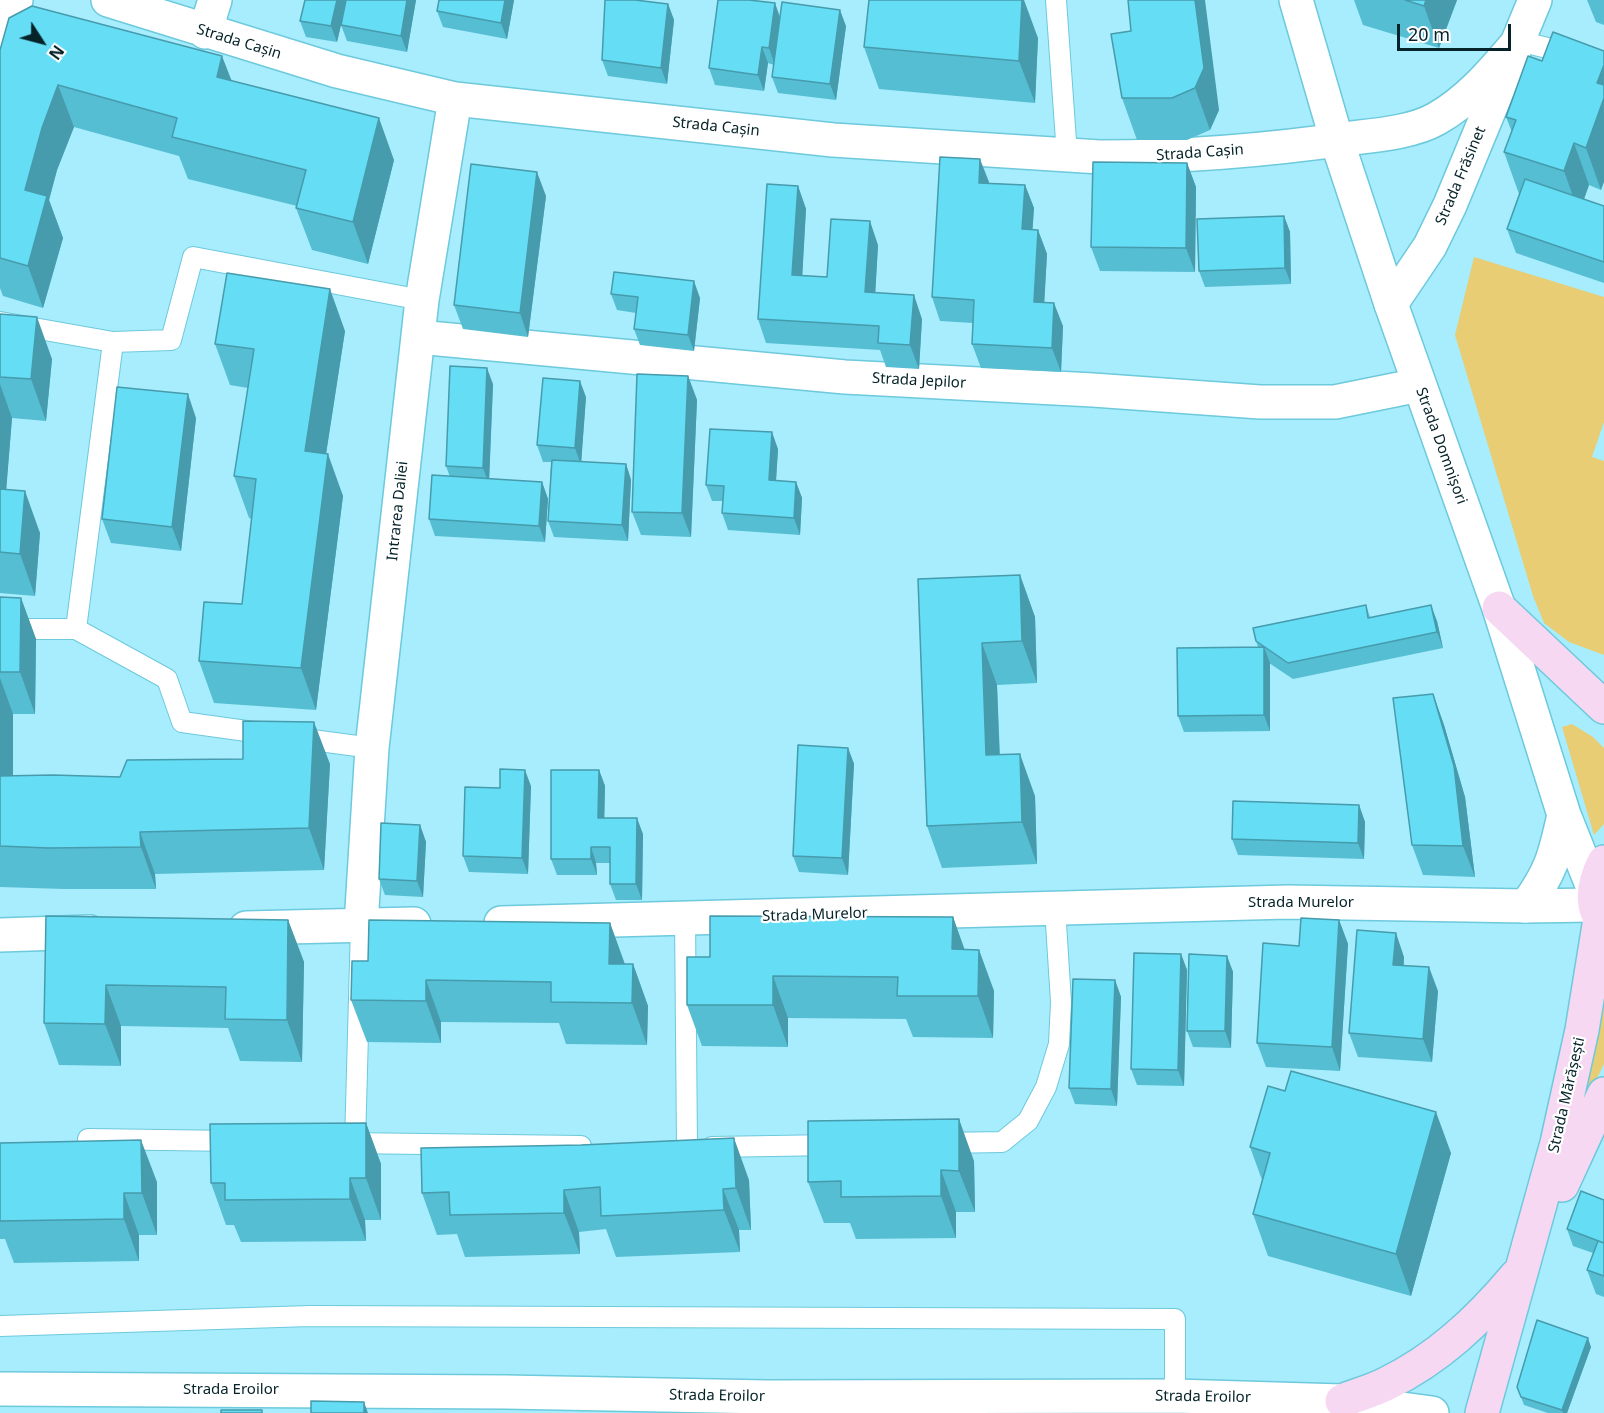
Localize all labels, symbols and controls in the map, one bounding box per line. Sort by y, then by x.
north arrow [12,12,72,72]
scale bar [1400,12,1514,50]
street label: Strada Cașin [194,21,284,63]
text: 20 m [1408,22,1450,46]
text: N [44,41,69,64]
street label: Strada Cașin [671,113,761,141]
street label: Strada Frăsinet [1432,124,1490,228]
street label: Strada Cașin [1156,141,1244,165]
street label: Strada Jepilor [871,370,967,392]
street label: Strada Domnișori [1412,385,1470,507]
street label: Intrarea Daliei [384,460,412,562]
street label: Strada Murelor [1248,894,1354,912]
street label: Strada Murelor [762,904,868,926]
street label: Strada Mărășești [1545,1036,1589,1154]
street label: Strada Eroilor [183,1381,279,1399]
street label: Strada Eroilor [669,1386,765,1406]
street label: Strada Eroilor [1155,1387,1251,1407]

